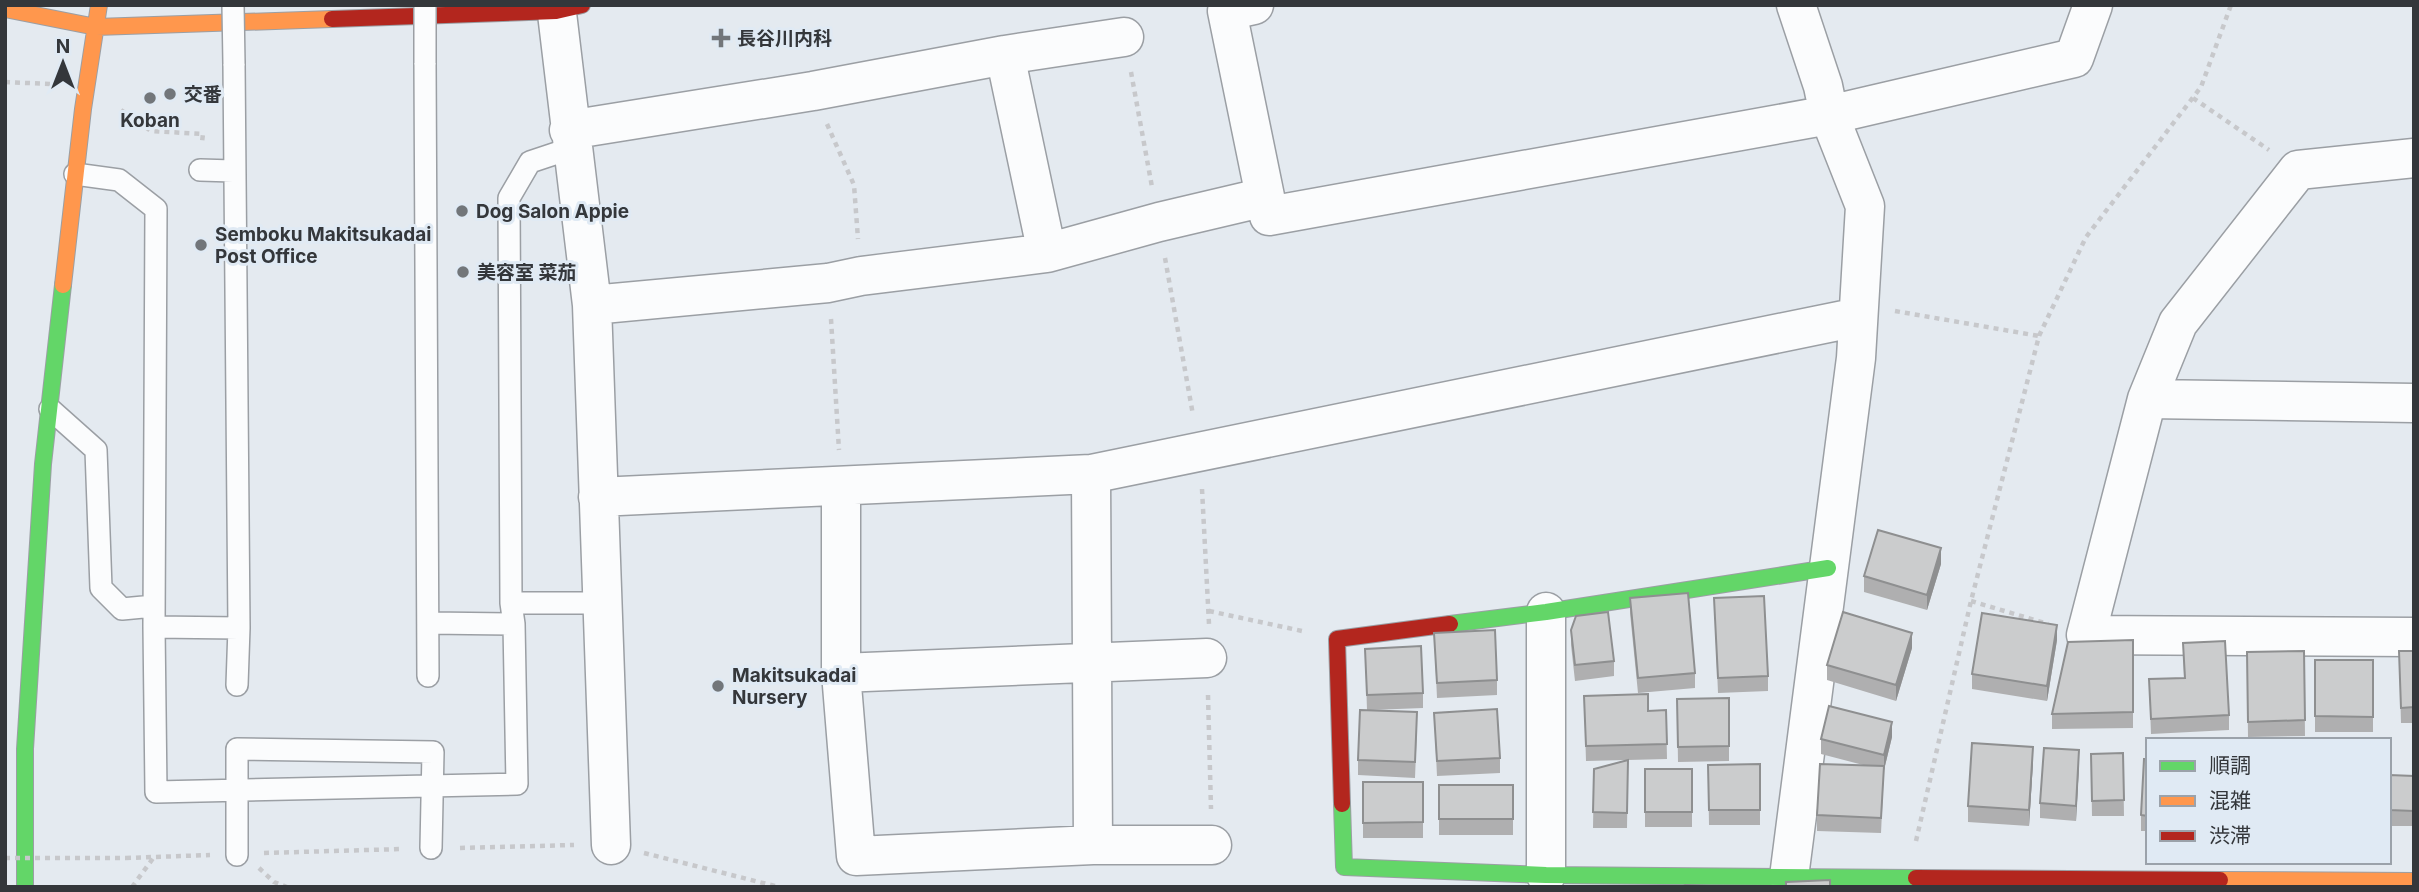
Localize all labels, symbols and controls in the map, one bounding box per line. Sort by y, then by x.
place label: 長谷川内科 [737,27,832,50]
north arrow [28,28,98,98]
marker: 長谷川内科 [711,28,731,48]
text: N [56,35,70,58]
place label: 交番 [184,83,222,106]
marker: 交番 [162,86,178,102]
marker: Koban [142,90,158,106]
place label: Koban [120,109,180,132]
place label: Dog Salon Appie [476,200,629,223]
marker: Dog Salon Appie [454,203,470,219]
place label: Semboku Makitsukadai Post Office [215,223,431,268]
marker: Semboku Makitsukadai Post Office [193,237,209,253]
place label: 美容室 菜茄 [477,261,577,284]
marker: 美容室 菜茄 [455,264,471,280]
place label: Makitsukadai Nursery [732,664,856,709]
marker: Makitsukadai Nursery [710,678,726,694]
legend [2146,738,2391,864]
text: 順調 [2209,753,2251,778]
text: 混雑 [2209,788,2251,813]
text: 渋滞 [2209,823,2251,848]

